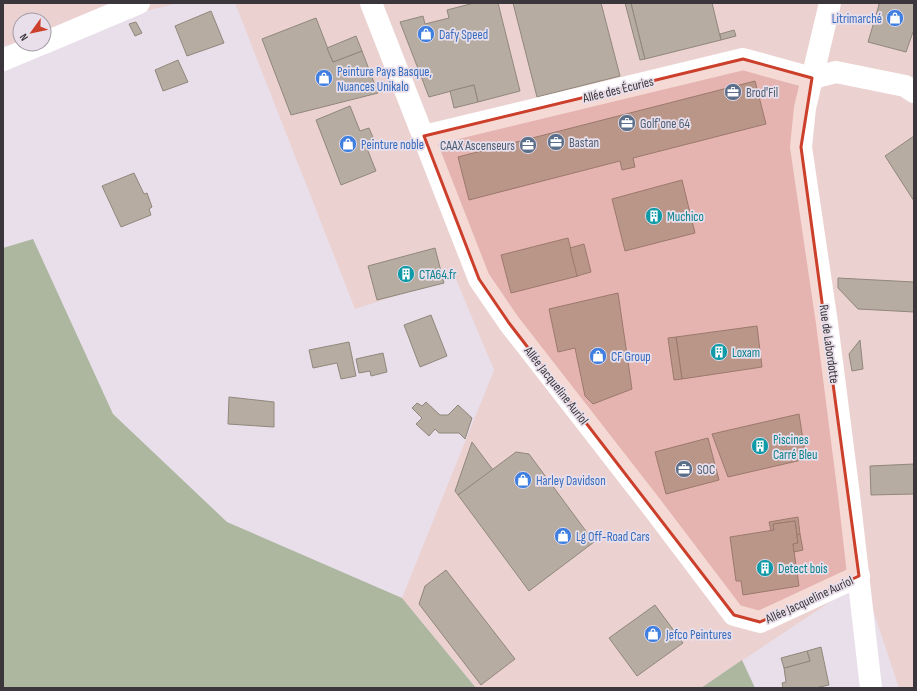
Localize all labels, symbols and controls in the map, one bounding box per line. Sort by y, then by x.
shop icon: Litrimarché [885,8,905,28]
place label: Litrimarché [832,11,882,27]
north arrow [12,12,52,52]
shop icon: Dafy Speed [416,24,436,44]
place label: Dafy Speed [439,27,488,43]
text: N [17,31,31,43]
place label: Peinture Pays Basque, Nuances Unikalo [337,64,432,95]
shop icon: Peinture Pays Basque, Nuances Unikalo [314,68,334,88]
street label: Allée des Écuries [580,73,656,107]
office icon: Brod'Fil [723,82,743,102]
place label: Brod'Fil [746,85,778,101]
office icon: Golf'one 64 [617,113,637,133]
place label: Golf'one 64 [640,116,691,132]
office icon: Bastan [546,132,566,152]
shop icon: Peinture noble [338,134,358,154]
office icon: CAAX Ascenseurs [518,135,538,155]
place label: Bastan [569,135,599,151]
place label: Peinture noble [361,137,424,153]
place label: CAAX Ascenseurs [440,138,515,154]
building icon: Muchico [644,206,664,226]
place label: Muchico [667,209,704,225]
building icon: CTA64.fr [396,264,416,284]
place label: CTA64.fr [419,267,457,283]
street label: Rue de Labordotte [816,304,842,385]
building icon: Loxam [709,342,729,362]
street label: Allée Jacqueline Auriol [520,343,592,428]
place label: Loxam [732,345,760,361]
shop icon: CF Group [588,346,608,366]
place label: CF Group [611,349,651,365]
place label: Piscines Carré Bleu [773,432,818,463]
building icon: Piscines Carré Bleu [750,436,770,456]
office icon: SOC [674,459,694,479]
place label: SOC [697,462,715,478]
shop icon: Harley Davidson [513,470,533,490]
place label: Harley Davidson [536,473,606,489]
shop icon: Lg Off-Road Cars [553,526,573,546]
place label: Lg Off-Road Cars [576,529,650,545]
building icon: Detect bois [755,558,775,578]
place label: Detect bois [778,561,828,577]
street label: Allée Jacqueline Auriol [762,573,856,628]
shop icon: Jefco Peintures [643,624,663,644]
place label: Jefco Peintures [665,627,732,643]

